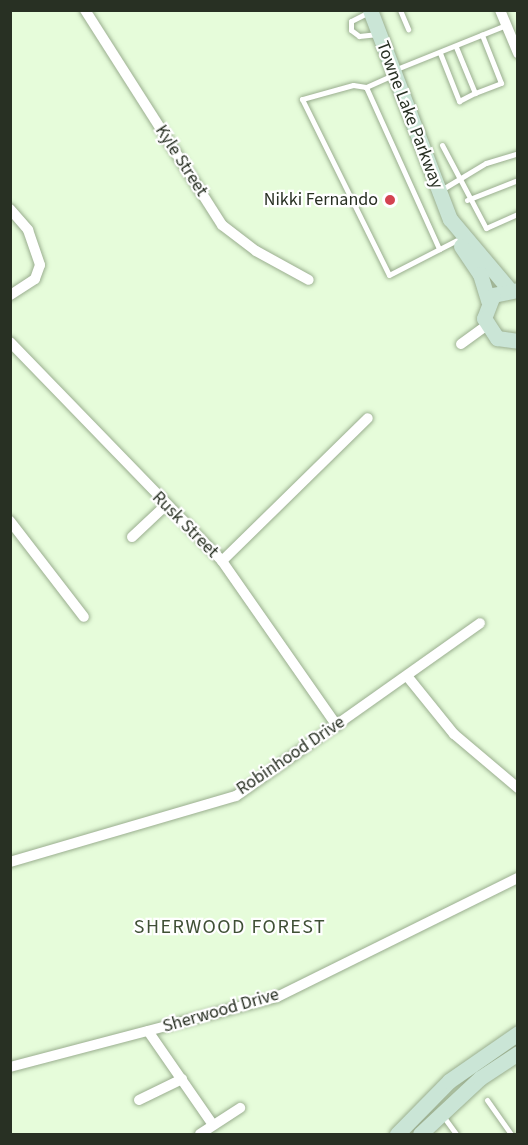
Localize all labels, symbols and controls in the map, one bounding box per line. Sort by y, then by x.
street label: Towne Lake Parkway [371,38,447,192]
street label: Kyle Street [150,121,212,201]
place label: Nikki Fernando [264,189,378,211]
marker: Nikki Fernando [383,193,397,207]
street label: Rusk Street [147,487,223,563]
street label: Robinhood Drive [233,712,349,800]
district label: SHERWOOD FOREST [134,915,326,939]
street label: Sherwood Drive [160,984,282,1038]

